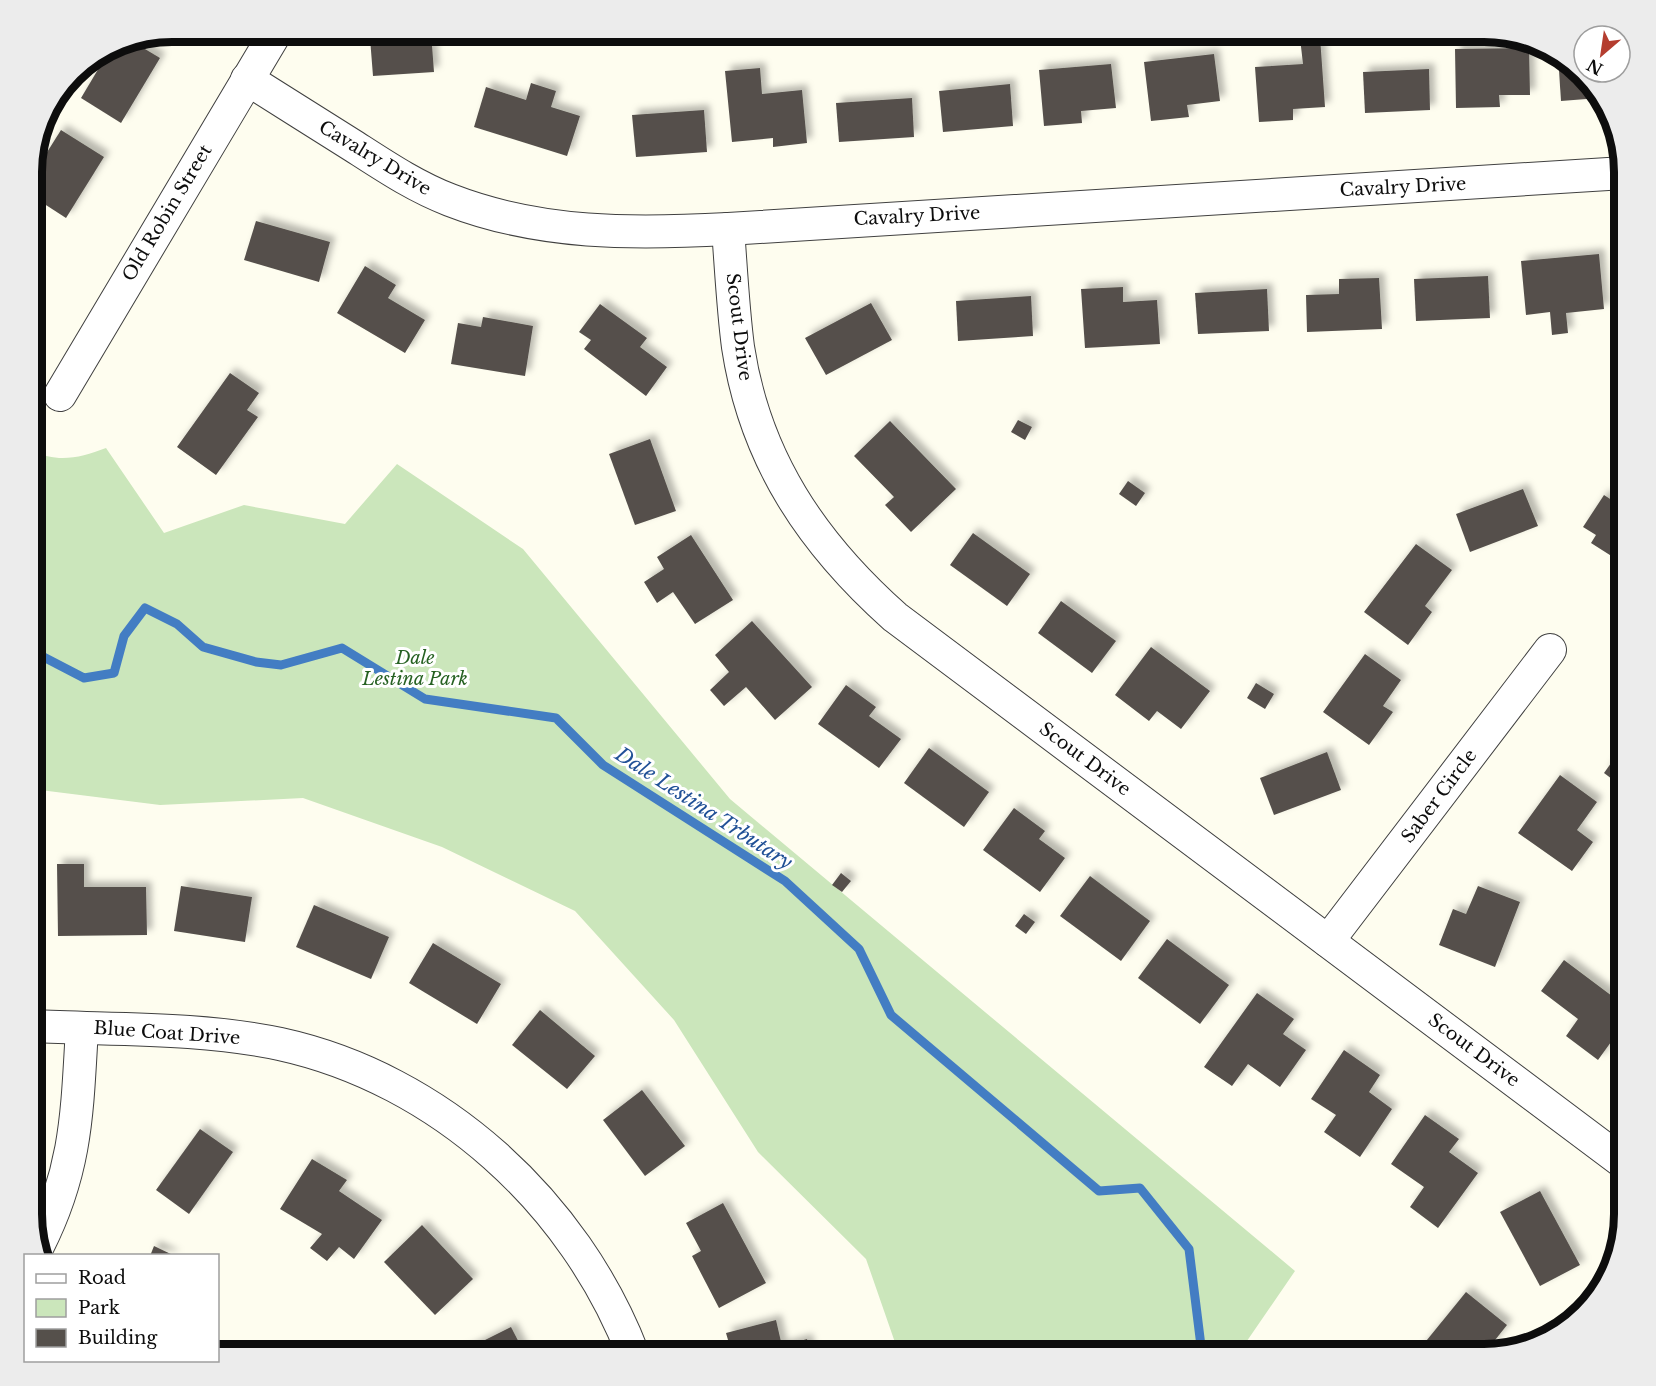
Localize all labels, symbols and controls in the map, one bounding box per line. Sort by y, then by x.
north arrow [1572,24,1632,84]
text: N [1583,55,1606,80]
street label: Cavalry Drive [315,116,435,200]
street label: Old Robin Street [118,141,217,285]
street label: Cavalry Drive [1339,173,1467,201]
street label: Cavalry Drive [853,202,981,230]
street label: Scout Drive [721,272,757,382]
park label: Dale Lestina Park [361,647,468,690]
street label: Scout Drive [1035,718,1135,800]
water label: Dale Lestina Trbutary [610,741,798,875]
street label: Saber Circle [1397,745,1481,847]
street label: Scout Drive [1424,1009,1524,1091]
street label: Blue Coat Drive [93,1017,241,1049]
legend [24,1254,219,1362]
text: Road [78,1267,126,1289]
text: Park [78,1297,120,1319]
text: Building [78,1327,157,1349]

